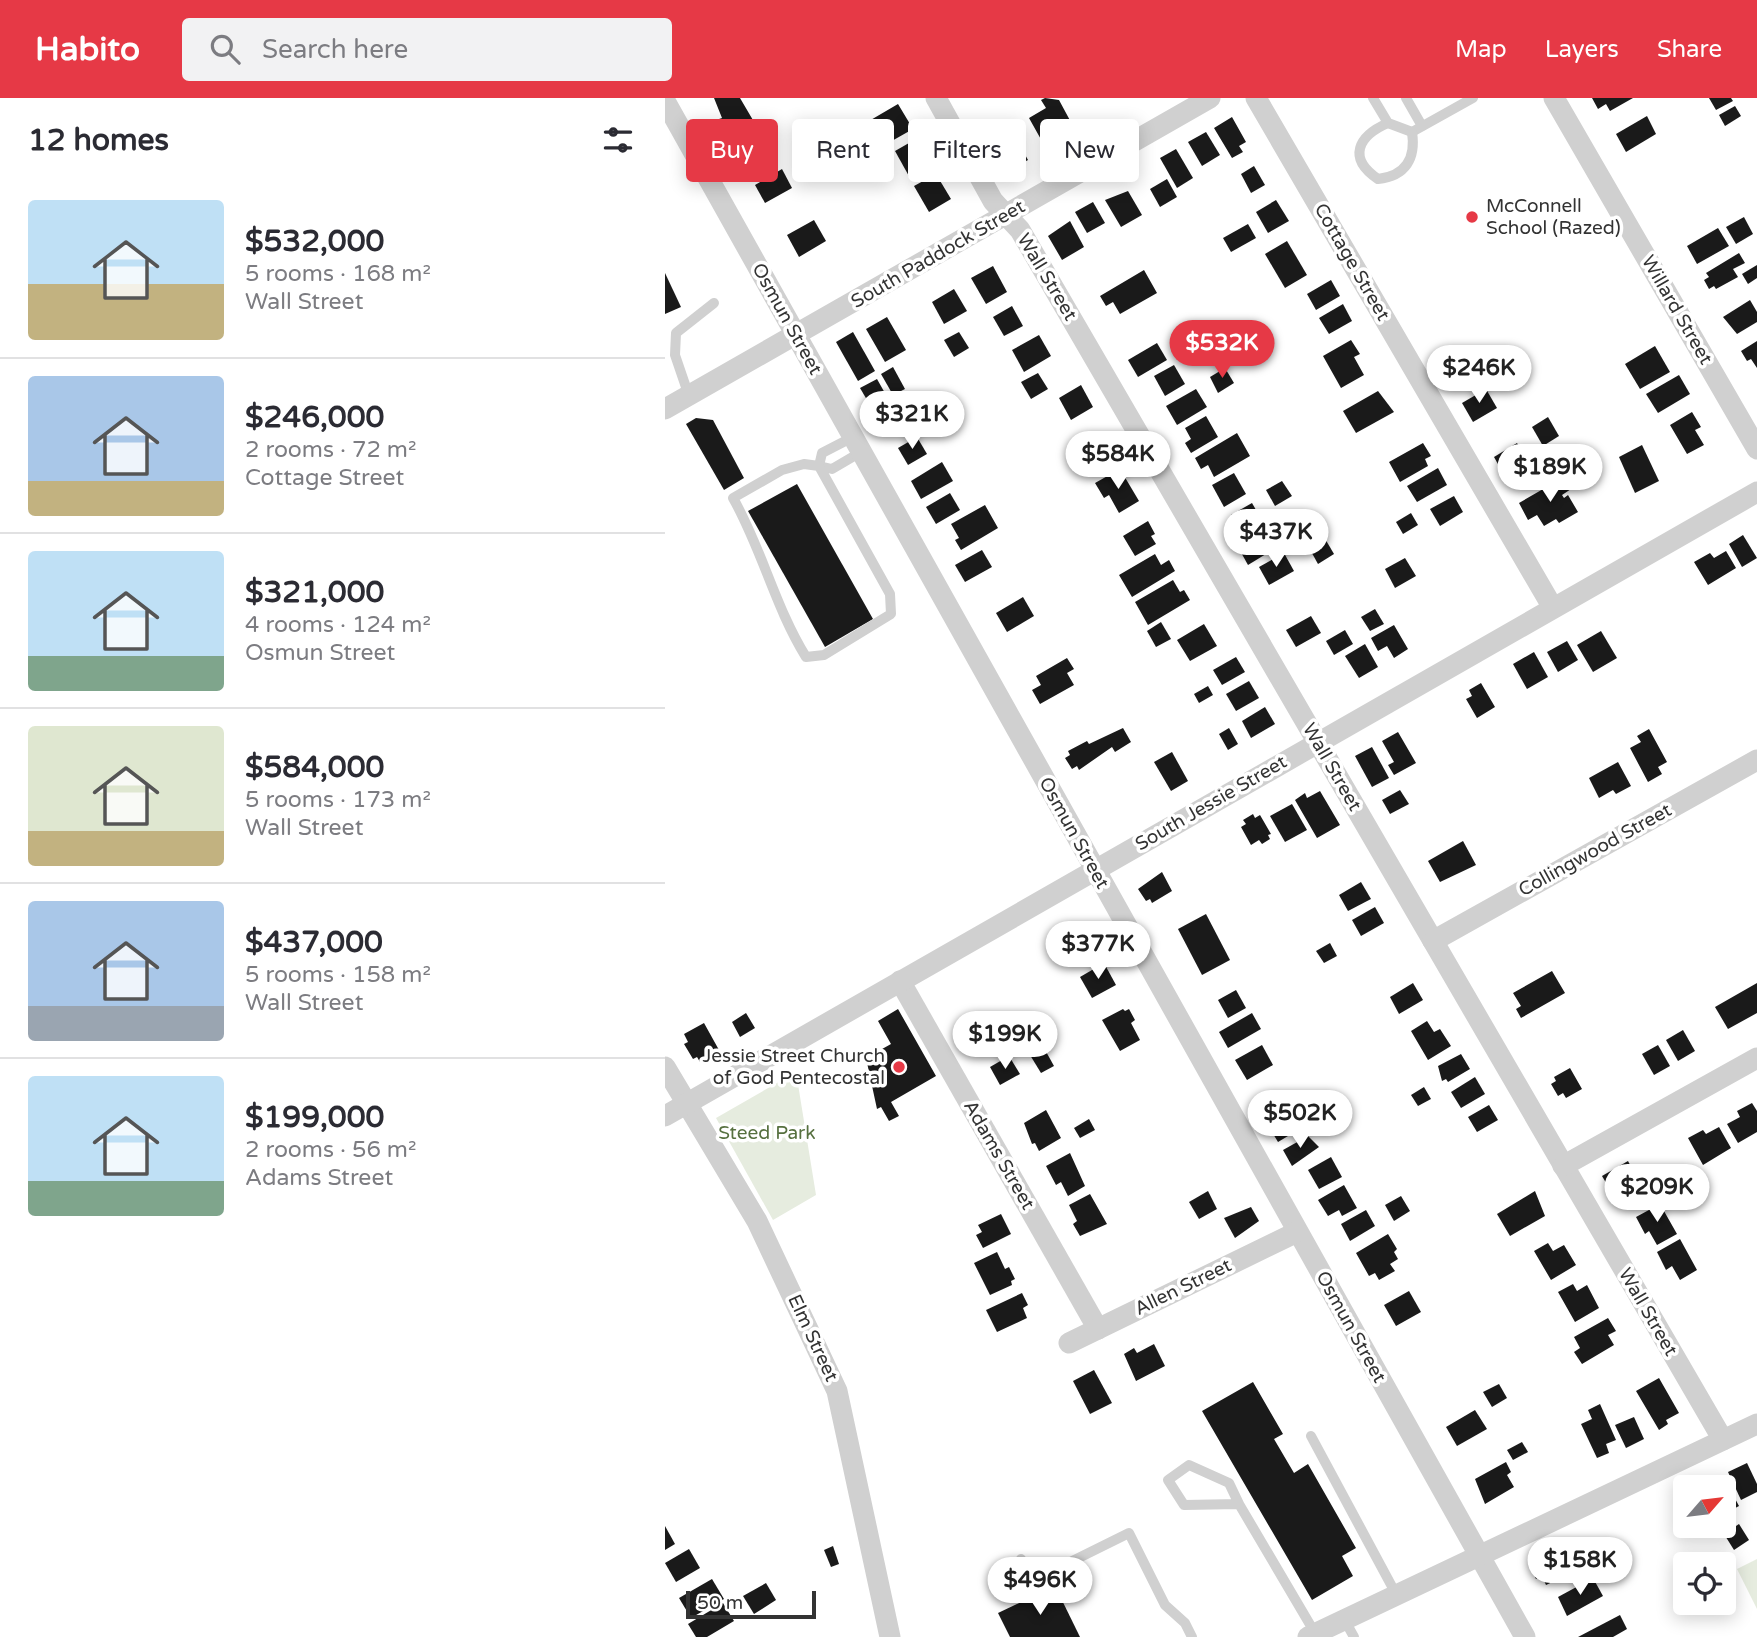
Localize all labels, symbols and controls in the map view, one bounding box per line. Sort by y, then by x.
search box [182,18,672,81]
text: Habito [35,30,140,69]
icon: search [206,30,244,68]
text: Search here [262,34,408,65]
text: Map [1455,35,1507,64]
text: Layers [1545,35,1619,64]
text: Share [1657,35,1722,64]
chip: Buy [686,119,778,182]
chip: Rent [792,119,894,182]
chip: Filters [908,119,1026,182]
chip: New [1040,119,1139,182]
icon: filters [599,121,637,159]
text: 12 homes [28,122,169,159]
street label: South Paddock Street [847,195,1029,313]
place label: McConnell School (Razed) [1486,195,1621,239]
street label: Cottage Street [1310,200,1394,324]
marker: McConnell School (Razed) [1464,209,1480,225]
text: $532,000 [245,223,384,260]
icon: home [84,228,168,312]
street label: Wall Street [1012,229,1082,325]
street label: Willard Street [1637,252,1717,368]
street label: Osmun Street [747,259,827,379]
text: 5 rooms · 168 m² [245,260,431,288]
text: Wall Street [245,288,363,316]
pin: $532K [1173,320,1271,380]
text: $532K [1186,329,1258,357]
pin: $246K [1430,345,1528,405]
text: $246K [1443,354,1515,382]
pin: $321K [863,392,961,451]
text: $246,000 [245,399,384,436]
text: $321K [876,400,948,428]
icon: home [84,404,168,488]
pin: $584K [1069,432,1167,491]
text: 2 rooms · 72 m² [245,436,416,464]
text: $584K [1082,440,1154,468]
pin: $189K [1501,444,1599,504]
text: $189K [1514,453,1586,481]
text: Cottage Street [245,464,404,492]
pin: $437K [1227,510,1325,569]
text: $437K [1240,518,1312,546]
text: $321,000 [245,574,384,611]
icon: home [84,579,168,663]
text: 4 rooms · 124 m² [245,611,431,639]
text: Osmun Street [245,639,395,667]
street label: Wall Street [1298,719,1366,815]
text: $584,000 [245,749,384,786]
street label: South Jessie Street [1131,751,1291,855]
icon: home [84,754,168,838]
street label: Osmun Street [1034,773,1114,893]
text: 5 rooms · 173 m² [245,786,431,814]
street label: Collingwood Street [1515,799,1675,901]
text: Wall Street [245,814,363,842]
pin: $377K [1049,922,1147,981]
text: $437,000 [245,924,383,961]
icon: home [84,929,168,1013]
text: $377K [1062,930,1134,958]
text: 5 rooms · 158 m² [245,961,431,989]
text: Wall Street [245,989,363,1017]
pin: $199K [956,1012,1054,1071]
text: $199K [969,1020,1041,1048]
place label: Jessie Street Church of God Pentecostal [703,1045,885,1089]
marker: Jessie Street Church of God Pentecostal [891,1059,907,1075]
pin: $502K [1251,1090,1349,1150]
street label: Adams Street [959,1096,1039,1214]
text: $199,000 [245,1099,384,1136]
text: $502K [1264,1099,1336,1127]
icon: home [84,1104,168,1188]
park label: Steed Park [718,1122,816,1144]
text: 2 rooms · 56 m² [245,1136,416,1164]
text: Adams Street [245,1164,393,1192]
pin: $209K [1608,1164,1706,1224]
text: $209K [1621,1173,1693,1201]
street label: Allen Street [1131,1254,1235,1320]
street label: Wall Street [1614,1264,1682,1360]
street label: Osmun Street [1311,1267,1391,1387]
street label: Elm Street [783,1291,843,1385]
north arrow [1673,1475,1736,1538]
map controls [1673,1475,1736,1615]
pin: $158K [1531,1538,1629,1597]
text: $158K [1544,1546,1616,1574]
button: locate [1673,1552,1736,1615]
pin: $496K [991,1558,1089,1617]
text: $496K [1004,1566,1076,1594]
scale bar [686,1588,815,1620]
text: 50 m [697,1592,743,1614]

